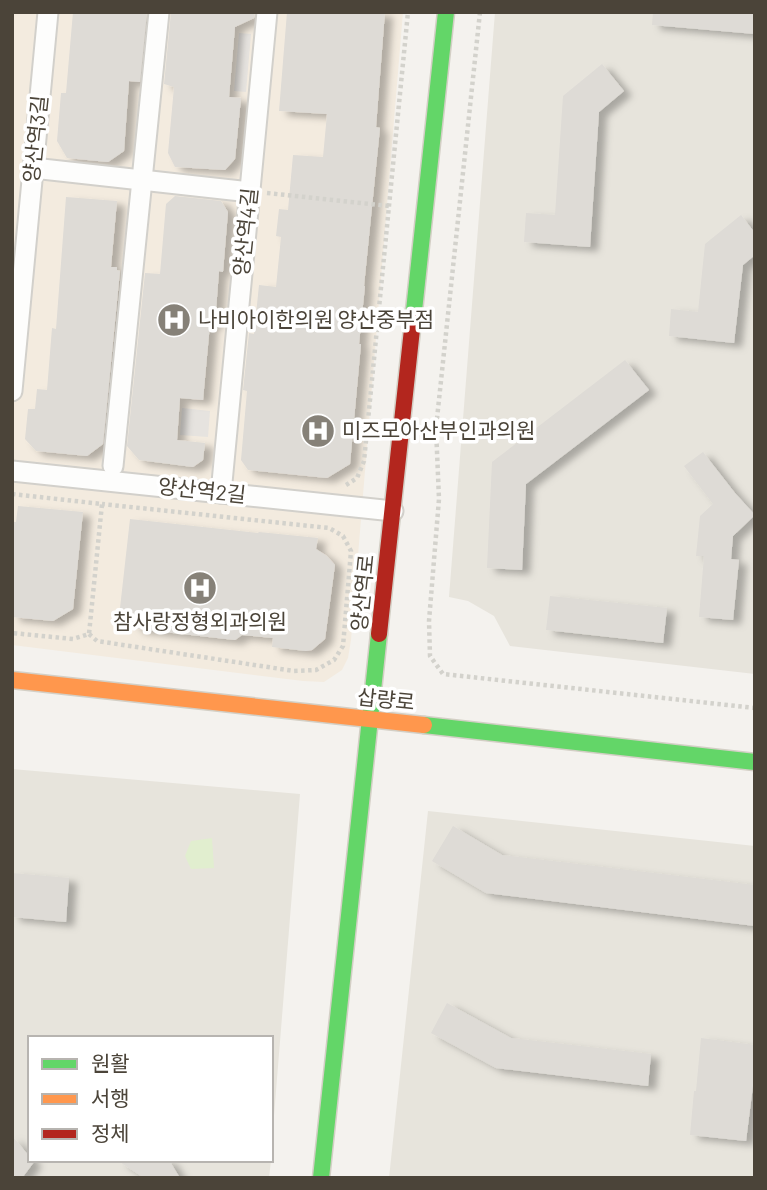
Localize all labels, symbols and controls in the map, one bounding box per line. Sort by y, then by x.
street label: 양산역3길 [17,94,52,184]
street label: 양산역4길 [227,186,262,277]
hospital icon: 나비아이한의원 양산중부점 [155,301,193,339]
place label: 나비아이한의원 양산중부점 [198,306,434,331]
hospital icon: 미즈모아산부인과의원 [299,412,337,450]
place label: 미즈모아산부인과의원 [342,417,535,442]
street label: 양산역2길 [157,472,247,507]
street label: 양산역로 [345,553,378,633]
hospital icon: 참사랑정형외과의원 [181,569,219,607]
place label: 참사랑정형외과의원 [113,608,287,633]
street label: 삽량로 [356,683,416,714]
legend [28,1036,273,1162]
text: 원활 [91,1050,130,1075]
text: 서행 [91,1085,130,1110]
text: 정체 [91,1120,130,1145]

